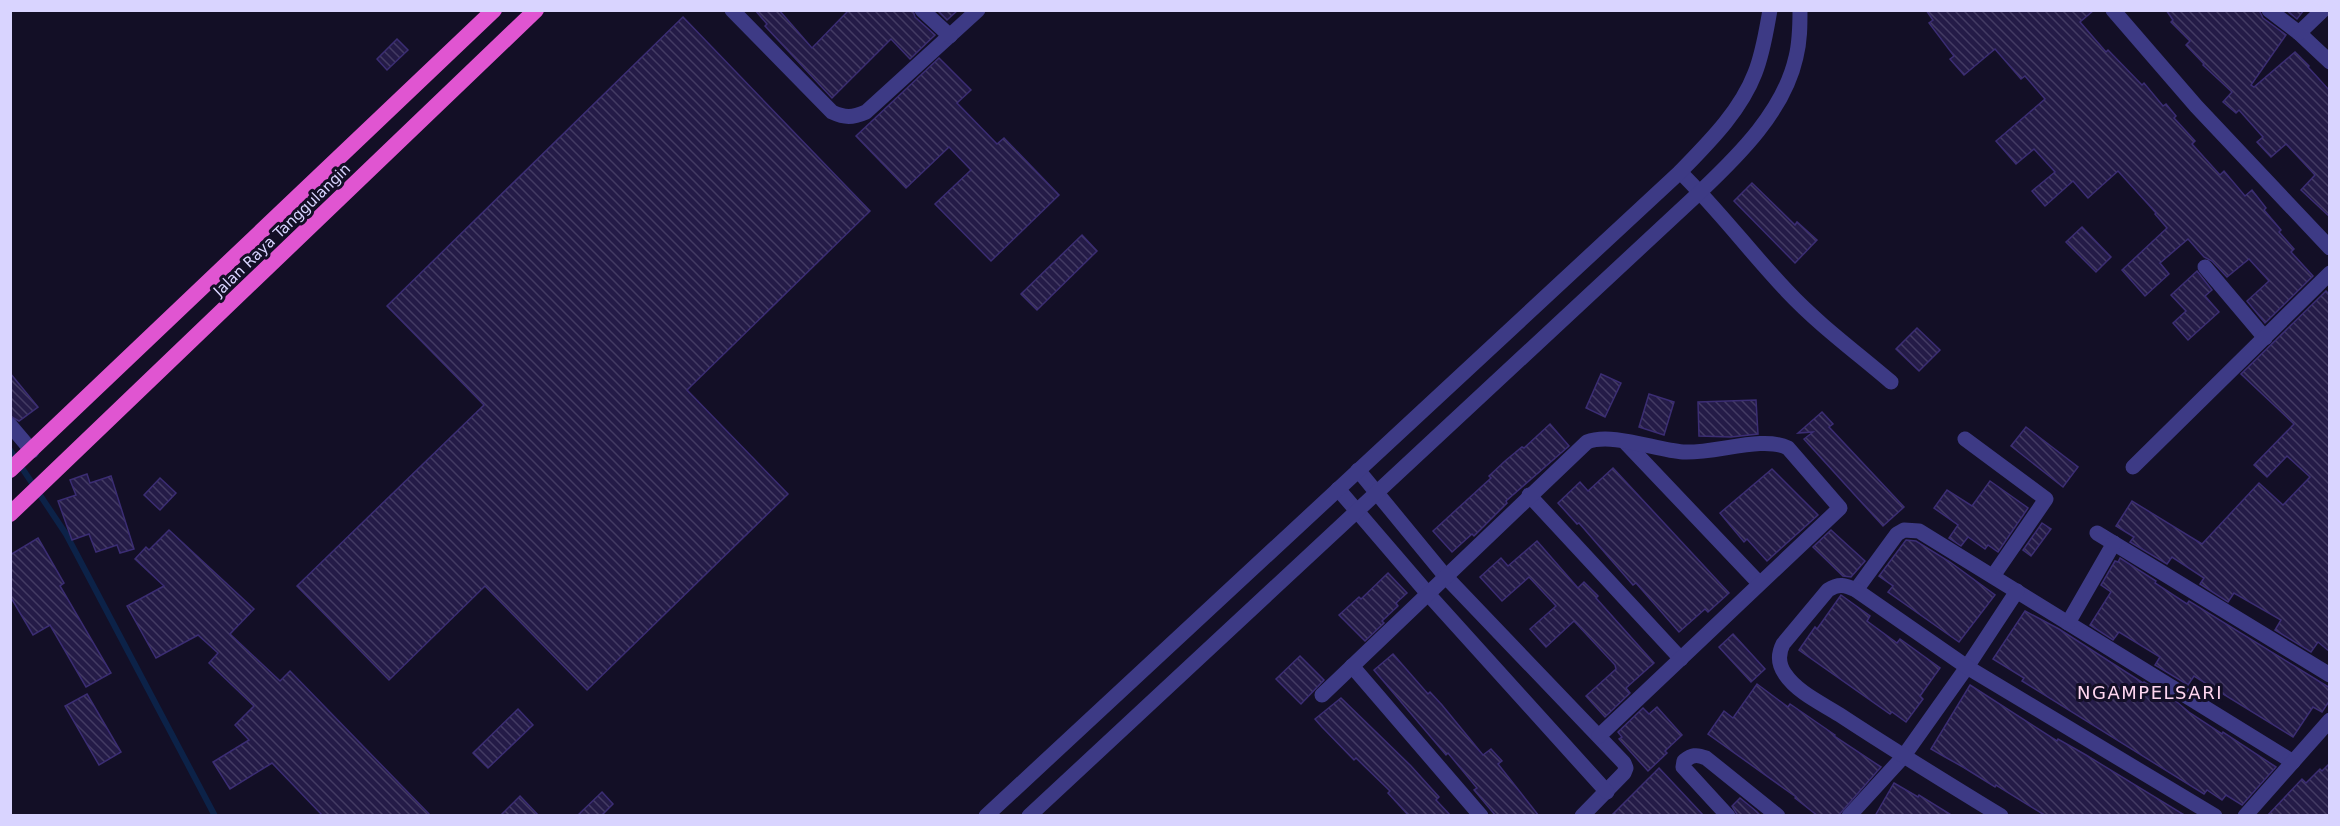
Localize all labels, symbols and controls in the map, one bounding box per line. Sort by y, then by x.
street label: Jalan Raya Tanggulangin [209,160,354,301]
district label: NGAMPELSARI [2077,682,2223,703]

